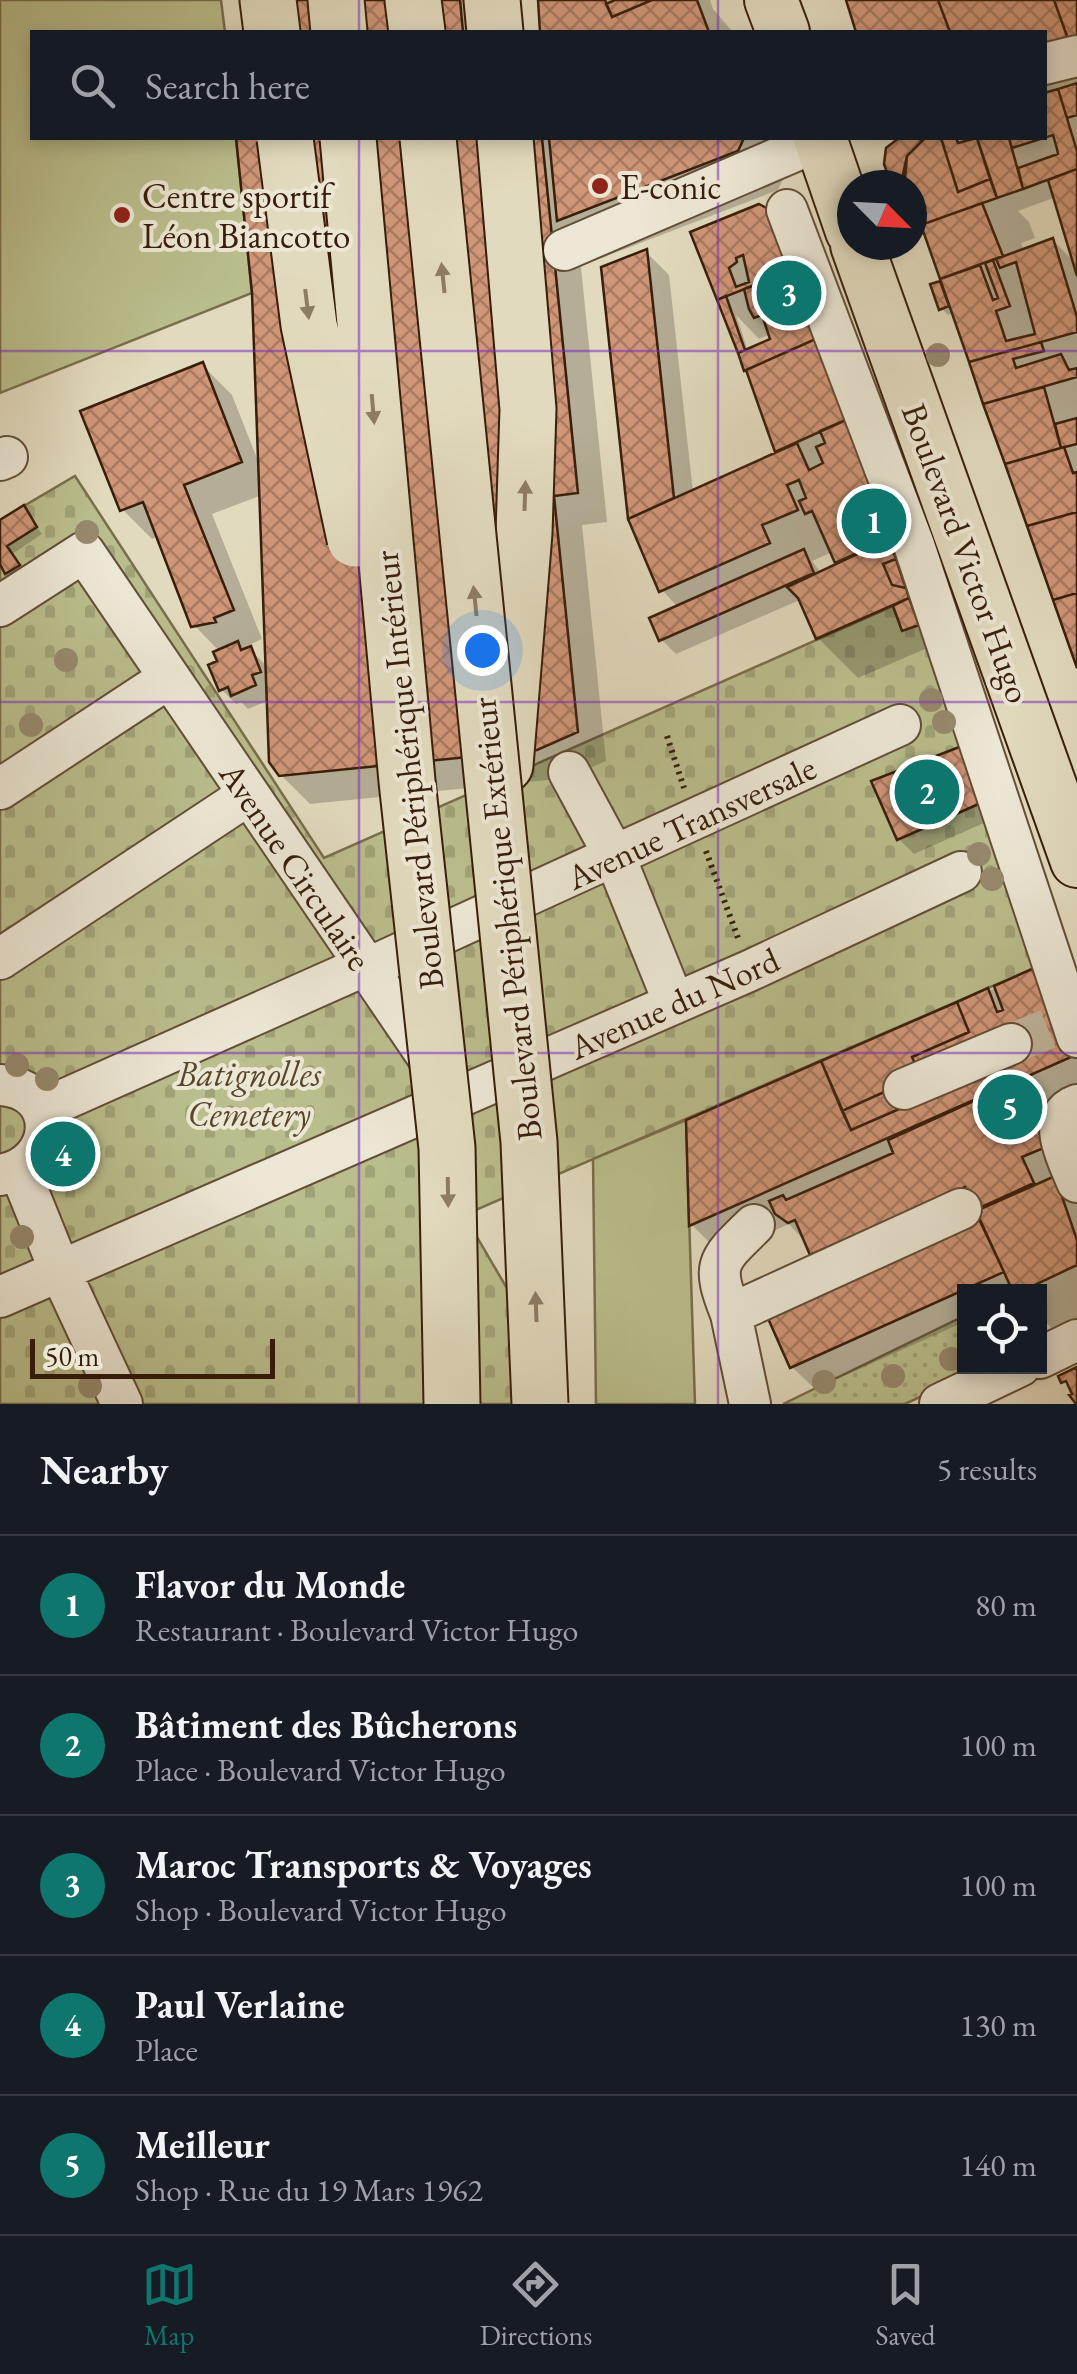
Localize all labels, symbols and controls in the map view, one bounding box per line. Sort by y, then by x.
search box [30,30,1047,140]
icon: search [65,58,120,113]
text: Search here [145,61,310,110]
place label: E-conic [620,164,722,209]
north arrow [837,170,927,260]
place label: Centre sportif Léon Biancotto [142,173,350,258]
marker: E-conic [589,175,611,197]
marker: Centre sportif Léon Biancotto [111,204,133,226]
pin: 3 [756,256,822,330]
one-way arrow [435,261,451,293]
one-way arrow [299,288,315,320]
one-way arrow [366,393,382,425]
street label: Boulevard Victor Hugo [892,397,1042,709]
one-way arrow [518,479,534,511]
pin: 1 [842,484,906,558]
street label: Boulevard Périphérique Intérieur [363,548,453,992]
one-way arrow [467,585,483,616]
your location [457,625,508,676]
street label: Boulevard Périphérique Extérieur [460,695,552,1143]
street label: Avenue Transversale [558,745,823,900]
street label: Avenue Circulaire [209,752,382,979]
pin: 2 [894,754,960,830]
street label: Avenue du Nord [561,937,786,1070]
park label: Batignolles Cemetery [176,1051,322,1137]
pin: 5 [978,1070,1042,1144]
pin: 4 [30,1116,96,1192]
one-way arrow [440,1176,456,1208]
map controls [957,1284,1047,1374]
button: locate [957,1284,1047,1374]
one-way arrow [527,1290,543,1322]
scale bar [30,1334,275,1378]
text: 50 m [45,1338,99,1374]
text: Nearby [40,1442,169,1497]
text: 5 results [937,1448,1037,1490]
text: Flavor du Monde [135,1560,405,1609]
text: 1 [64,1584,81,1626]
text: 80 m [975,1584,1037,1626]
text: Restaurant · Boulevard Victor Hugo [135,1609,578,1651]
text: Bâtiment des Bûcherons [135,1700,517,1749]
text: 2 [64,1724,81,1766]
text: 100 m [960,1724,1037,1766]
text: Place · Boulevard Victor Hugo [135,1749,506,1791]
text: Maroc Transports & Voyages [135,1840,592,1889]
text: 3 [64,1864,81,1906]
text: 100 m [960,1864,1037,1906]
text: Shop · Boulevard Victor Hugo [135,1889,507,1931]
text: Paul Verlaine [135,1980,345,2029]
text: 4 [64,2004,81,2046]
text: 130 m [960,2004,1037,2046]
text: Place [135,2029,198,2071]
text: Meilleur [135,2120,270,2169]
text: 5 [64,2144,81,2186]
text: 140 m [960,2144,1037,2186]
text: Shop · Rue du 19 Mars 1962 [135,2169,483,2211]
tab: Map [142,2257,197,2353]
tab: Directions [480,2257,592,2353]
tab: Saved [875,2257,935,2353]

